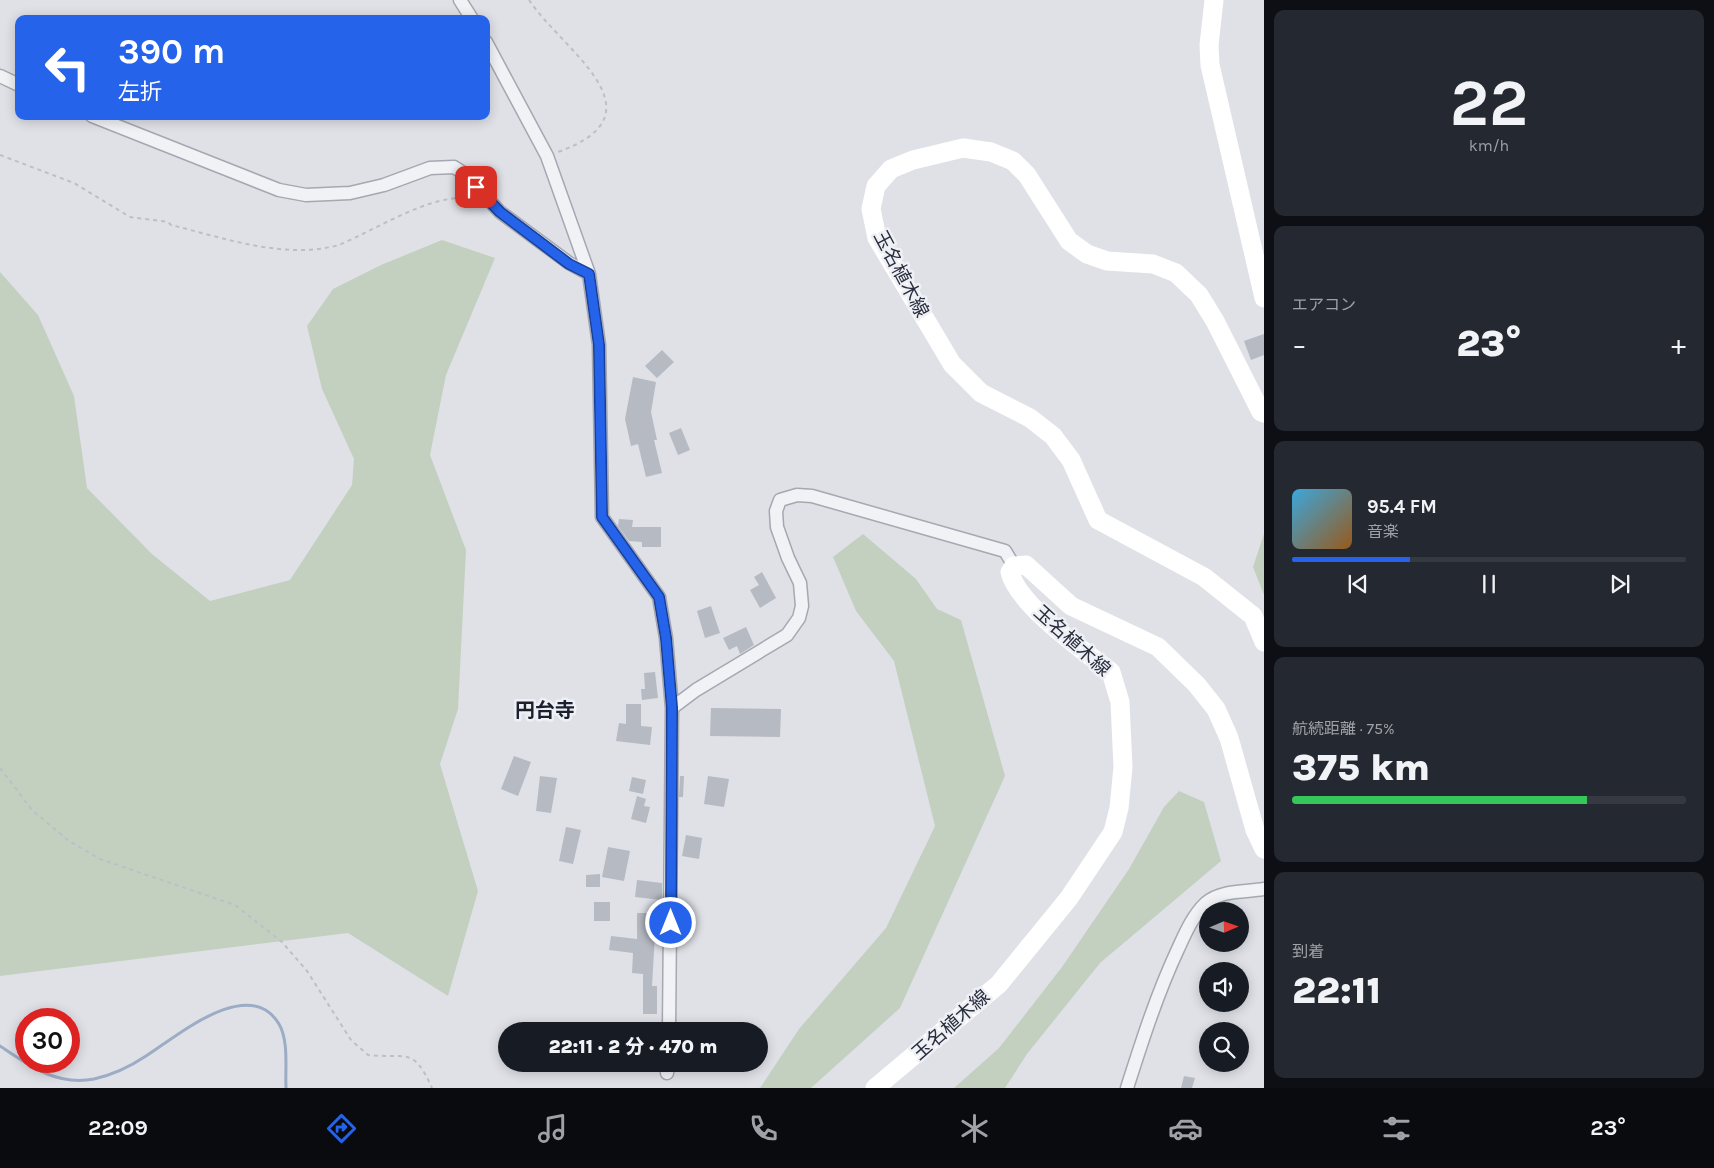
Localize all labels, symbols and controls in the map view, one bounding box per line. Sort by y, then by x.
text: 390 m [118,31,225,72]
icon: left [35,35,100,100]
text: 22 [1450,65,1528,141]
text: 左折 [118,79,162,105]
text: km/h [1469,136,1509,155]
pin [455,166,497,208]
icon: arrive [462,173,490,201]
street label: 玉名植木線 [869,227,933,321]
text: エアコン [1292,295,1356,314]
text: 23° [1456,321,1522,366]
text: − [1292,328,1307,361]
text: + [1671,328,1686,361]
text: 95.4 FM [1367,496,1437,518]
text: 音楽 [1367,522,1399,541]
icon: previous [1344,570,1372,598]
icon: pause [1475,570,1503,598]
icon: next [1606,570,1634,598]
street label: 玉名植木線 [1029,601,1115,681]
district label: 円台寺 [515,699,575,722]
text: 航続距離 · 75% [1292,719,1395,738]
text: 375 km [1292,745,1430,790]
position arrow [644,896,696,948]
north arrow [1199,902,1249,952]
map controls [1199,902,1249,1072]
text: 到着 [1292,942,1324,961]
button: sound [1199,962,1249,1012]
text: 22:11 [1292,968,1381,1013]
street label: 玉名植木線 [908,986,994,1064]
speed limit sign: 30 [15,1008,80,1073]
button: search [1199,1022,1249,1072]
text: 22:11 · 2 分 · 470 m [548,1036,718,1058]
icon: directions [324,1111,359,1146]
icon: music [535,1111,570,1146]
icon: phone [746,1111,781,1146]
icon: climate [957,1111,992,1146]
icon: car [1168,1111,1203,1146]
icon: filters [1379,1111,1414,1146]
text: 22:09 [88,1115,148,1141]
text: 23° [1590,1115,1626,1141]

